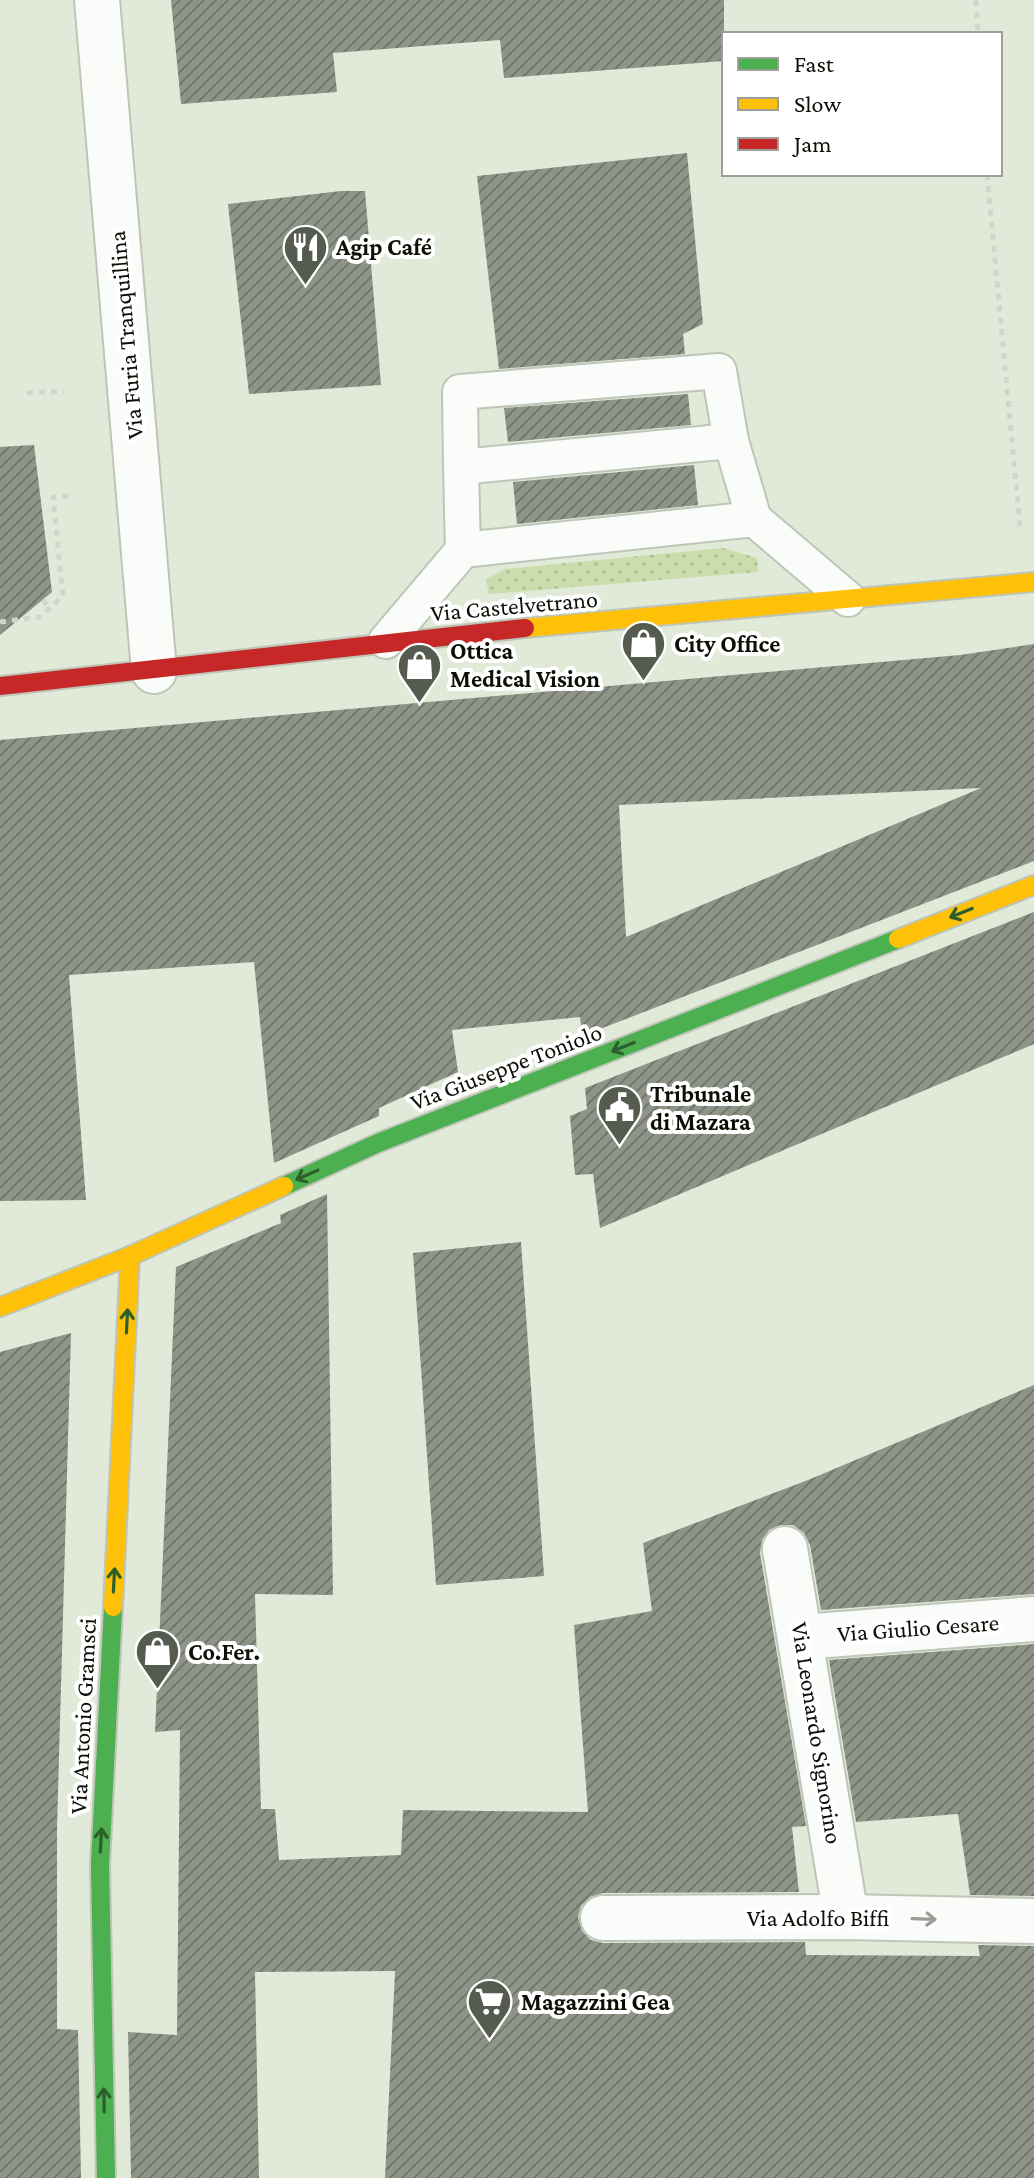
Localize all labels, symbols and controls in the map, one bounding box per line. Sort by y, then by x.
legend [722,32,1002,176]
text: Fast [794,50,835,77]
text: Slow [794,90,841,117]
text: Jam [792,130,832,157]
restaurant icon: Agip Café [281,223,329,286]
street label: Via Furia Tranquillina [103,230,148,440]
place label: Agip Café [335,233,432,260]
street label: Via Castelvetrano [429,585,599,626]
shop icon: City Office [619,620,667,683]
place label: City Office [674,630,780,657]
place label: Ottica Medical Vision [450,637,600,692]
shop icon: Ottica Medical Vision [395,641,443,704]
one-way arrow [949,907,974,921]
street label: Via Giuseppe Toniolo [406,1018,605,1115]
one-way arrow [611,1041,636,1055]
place label: Tribunale di Mazara [650,1080,751,1135]
public building icon: Tribunale di Mazara [595,1084,643,1147]
one-way arrow [295,1168,319,1183]
one-way arrow [119,1308,134,1335]
one-way arrow [106,1567,121,1594]
street label: Via Giulio Cesare [836,1608,1000,1647]
street label: Via Antonio Gramsci [64,1617,101,1815]
street label: Via Leonardo Signorino [787,1620,848,1846]
shop icon: Co.Fer. [133,1628,181,1691]
place label: Co.Fer. [188,1638,260,1665]
one-way arrow [94,1827,109,1854]
street label: Via Adolfo Biffi [747,1904,889,1931]
one-way arrow [910,1911,937,1926]
supermarket icon: Magazzini Gea [466,1978,514,2041]
place label: Magazzini Gea [521,1988,670,2015]
one-way arrow [96,2087,112,2114]

